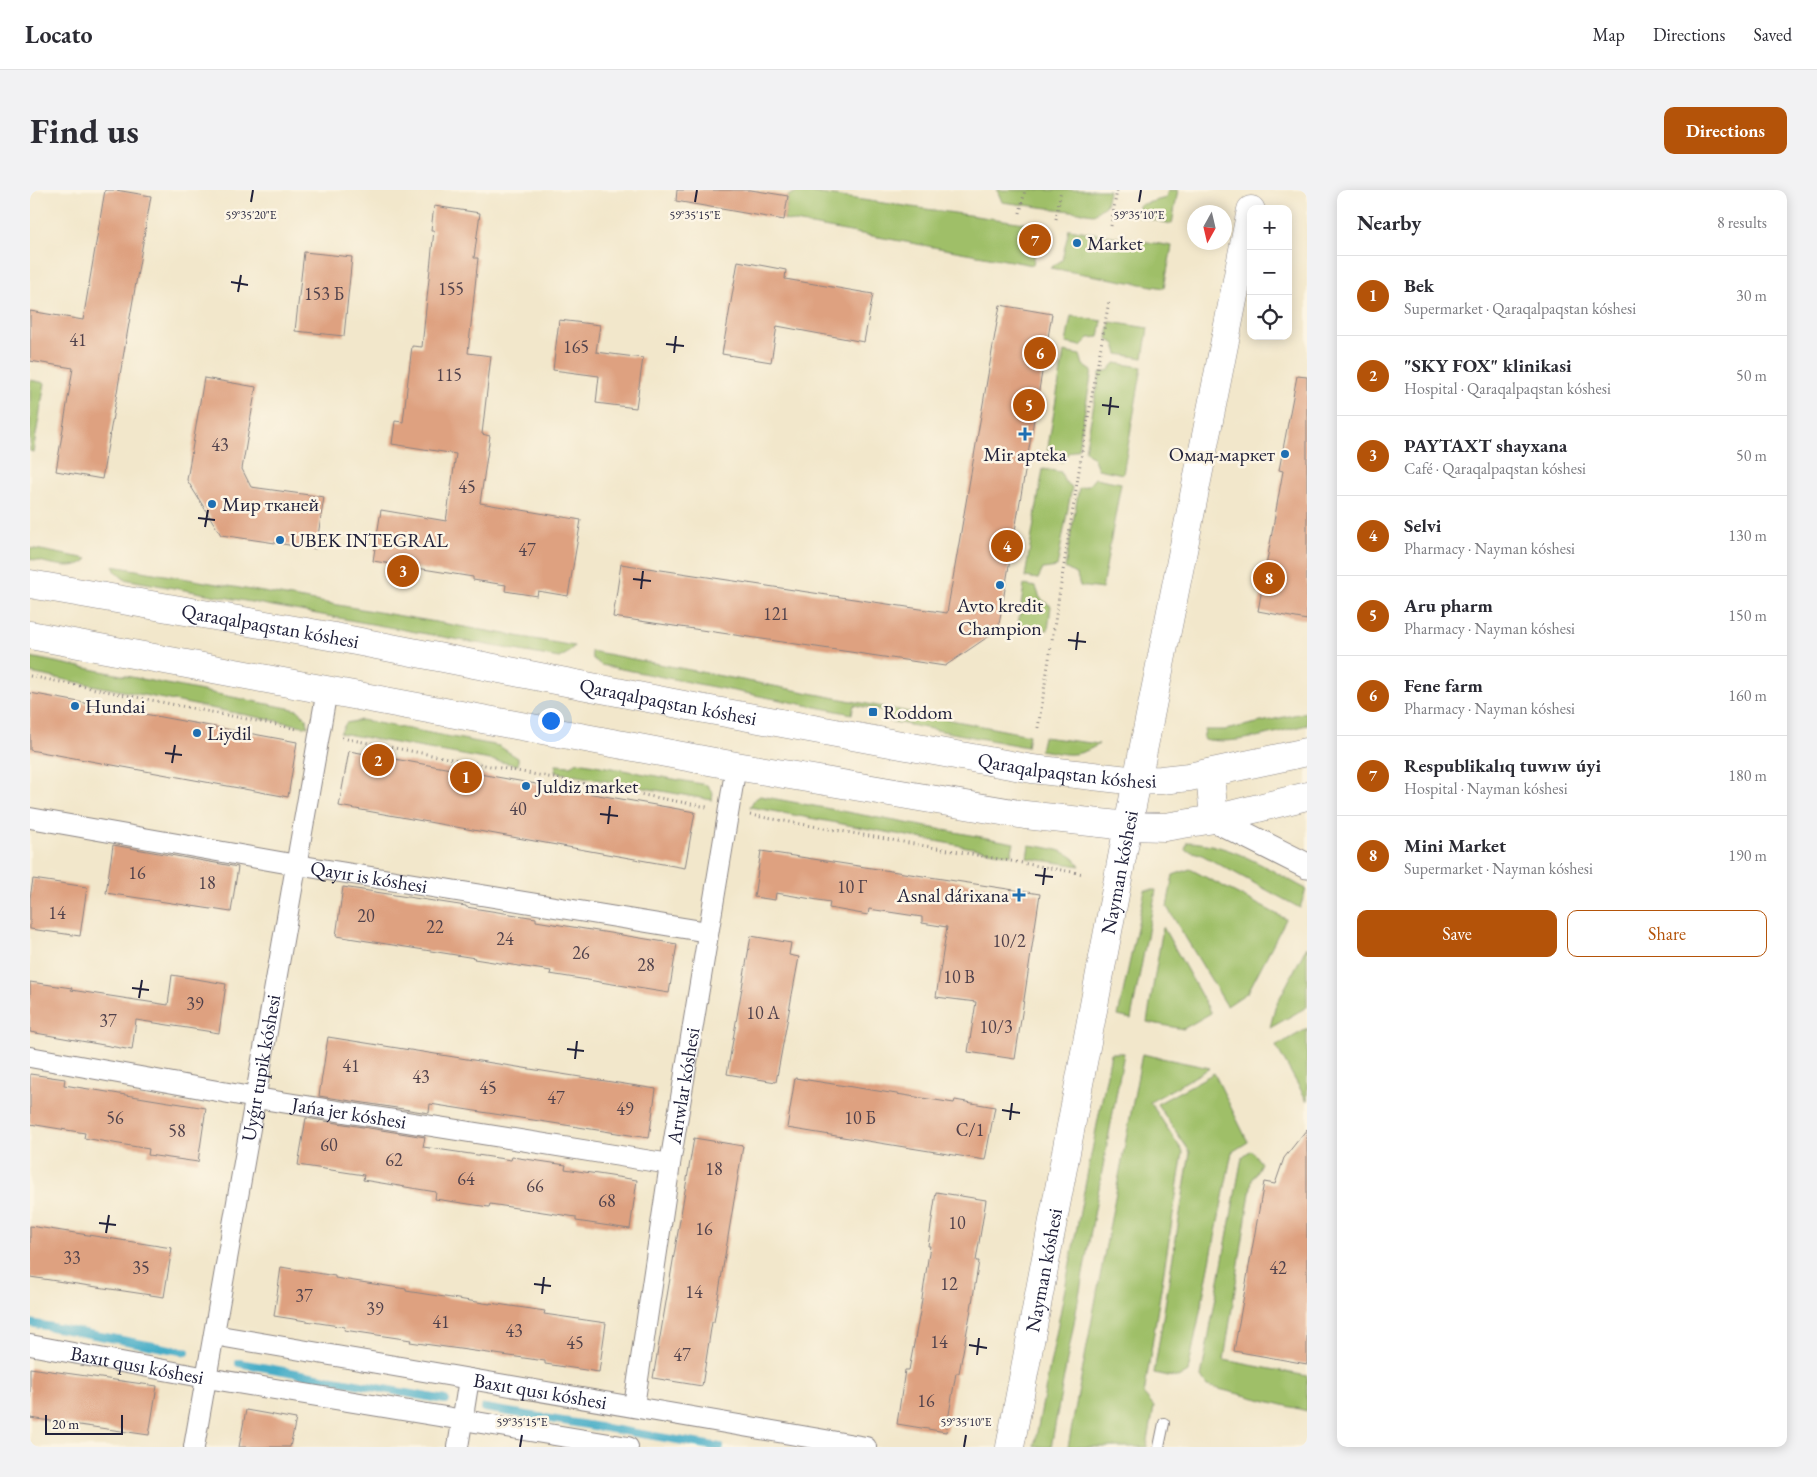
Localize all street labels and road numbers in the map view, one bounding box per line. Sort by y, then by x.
street label: Qaraqalpaqstan kóshesi [180,598,361,654]
street label: Qaraqalpaqstan kóshesi [577,672,759,731]
street label: Qaraqalpaqstan kóshesi [976,746,1157,794]
street label: Nayman kóshesi [1095,808,1144,936]
street label: Qayır is kóshesi [309,854,429,899]
street label: Uyǵır tupik kóshesi [235,992,286,1143]
street label: Arıwlar kóshesi [660,1025,705,1147]
street label: Jańa jer kóshesi [288,1091,408,1135]
street label: Nayman kóshesi [1019,1206,1068,1334]
street label: Baxıt qusı kóshesi [68,1340,206,1390]
street label: Baxıt qusı kóshesi [471,1367,609,1415]

